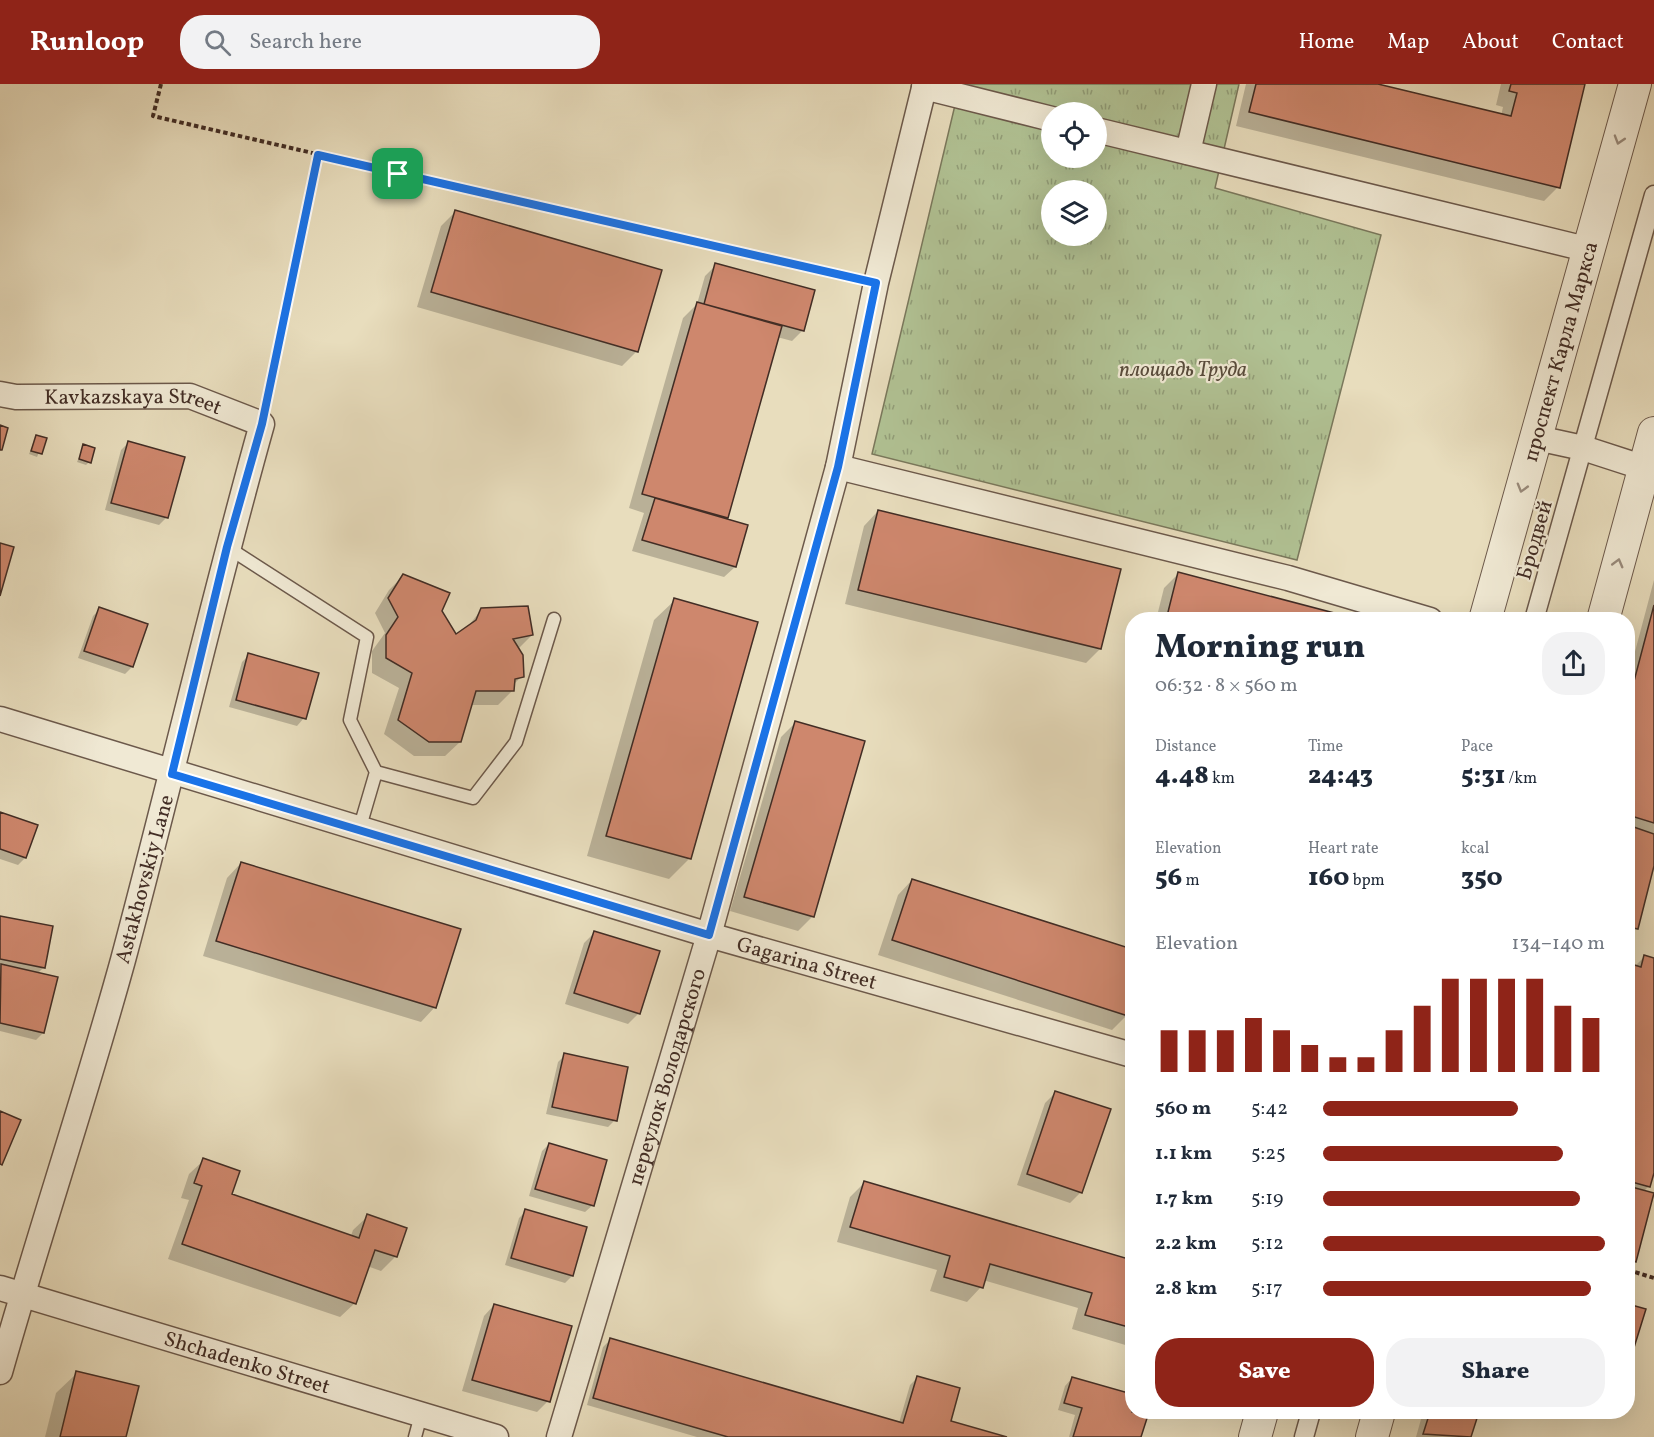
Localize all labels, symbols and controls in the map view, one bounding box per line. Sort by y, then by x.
search box [180,15,600,69]
text: Runloop [30,23,144,62]
icon: search [201,26,234,59]
text: Search here [249,27,362,58]
text: Home [1299,28,1354,57]
text: Map [1387,28,1429,57]
text: About [1462,28,1519,57]
text: Contact [1552,28,1624,57]
map controls [1041,102,1107,246]
button: locate [1041,102,1107,168]
one-way arrow [1614,134,1626,145]
pin [372,148,423,199]
icon: arrive [381,157,414,190]
button: layers [1041,180,1107,246]
street label: проспект Карла Маркса [1517,238,1606,465]
park label: площадь Труда [1119,356,1247,385]
street label: Kavkazskaya Street [44,383,226,423]
one-way arrow [1517,482,1529,493]
street label: Бродвей [1510,497,1561,584]
one-way arrow [1611,558,1624,568]
text: Morning run [1155,626,1365,672]
button: share [1542,632,1605,695]
text: 06:32 · 8 × 560 m [1155,672,1298,700]
text: Distance [1155,736,1216,758]
text: Time [1308,736,1343,758]
text: Pace [1461,736,1493,758]
text: 4.48 [1155,758,1209,794]
text: 24:43 [1308,758,1373,794]
text: 5:31 [1461,758,1505,794]
text: km [1209,768,1235,790]
text: /km [1505,768,1537,790]
street label: Astakhovskiy Lane [109,792,182,967]
text: Elevation [1155,838,1222,860]
text: Heart rate [1308,838,1379,860]
text: kcal [1461,838,1489,860]
text: 56 [1155,860,1182,896]
text: 160 [1308,860,1350,896]
text: 350 [1461,860,1503,896]
text: m [1182,870,1200,892]
text: bpm [1350,870,1385,892]
text: Elevation [1155,930,1238,958]
text: 134–140 m [1512,930,1605,958]
street label: Gagarina Street [733,931,880,998]
street label: переулок Володарского [622,965,714,1189]
text: 560 m [1155,1095,1211,1123]
text: 5:42 [1251,1095,1288,1123]
text: 1.1 km [1155,1140,1212,1168]
text: 5:25 [1251,1140,1286,1168]
text: 1.7 km [1155,1185,1213,1213]
text: 5:19 [1251,1185,1283,1213]
text: 2.2 km [1155,1230,1217,1258]
text: 5:12 [1251,1230,1284,1258]
text: 2.8 km [1155,1275,1217,1303]
text: 5:17 [1251,1275,1283,1303]
street label: Shchadenko Street [160,1325,333,1402]
button: Save [1155,1338,1374,1407]
button: Share [1386,1338,1605,1407]

